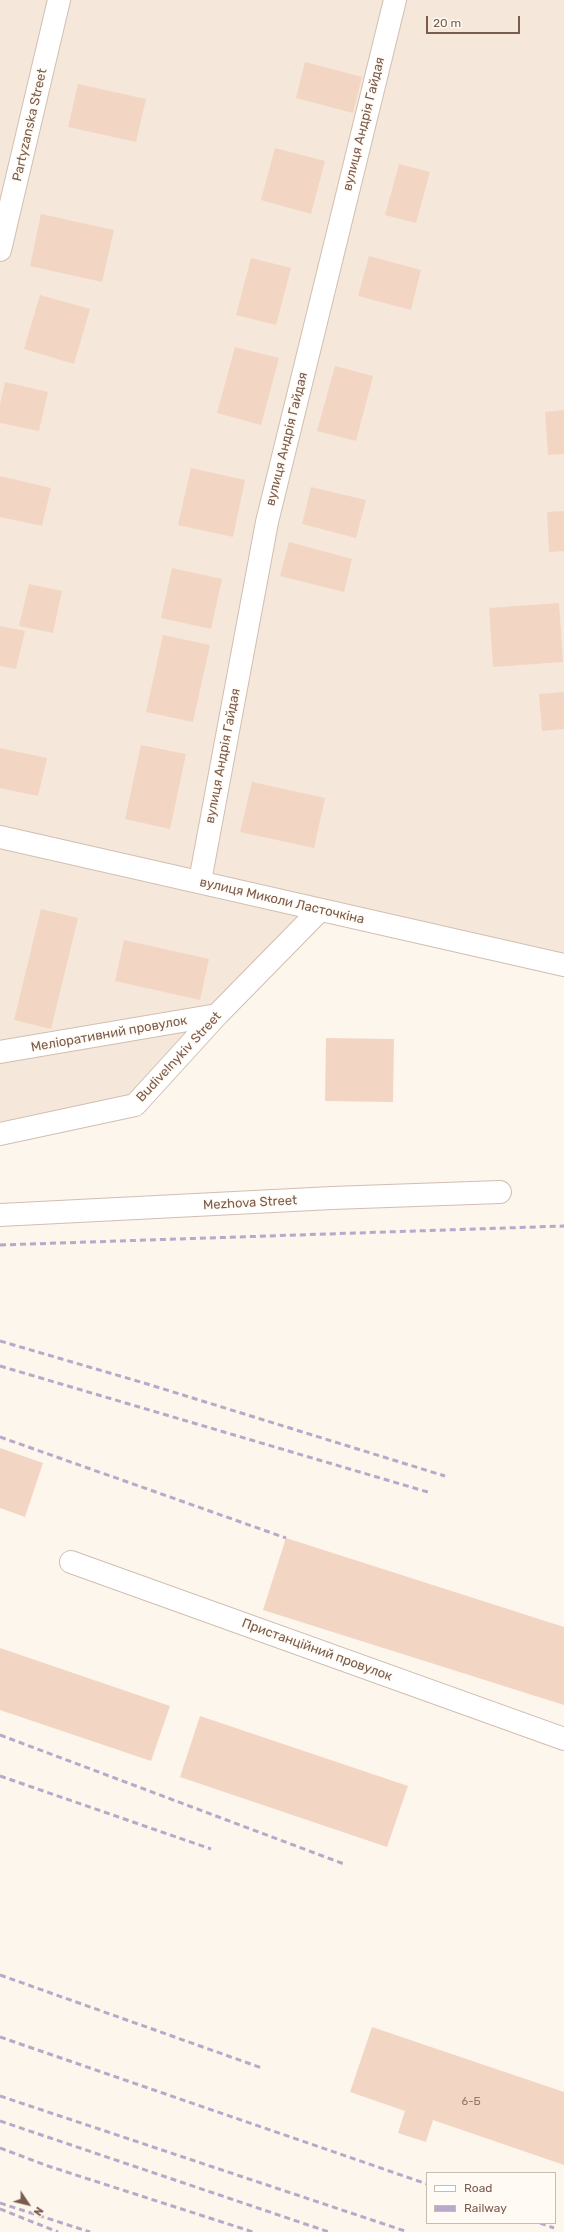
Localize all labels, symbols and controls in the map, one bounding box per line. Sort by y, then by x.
scale bar [428,8,522,34]
text: 20 m [433,16,461,30]
street label: вулиця Андрія Гайдая [340,55,388,193]
street label: Partyzanska Street [9,67,51,183]
street label: вулиця Андрія Гайдая [263,370,311,508]
street label: вулиця Андрія Гайдая [202,687,244,825]
street label: вулиця Миколи Ласточкіна [198,874,366,928]
street label: Budivelnykiv Street [133,1009,225,1105]
street label: Меліоративний провулок [30,1013,188,1055]
street label: Mezhova Street [203,1193,297,1213]
street label: Пристанційний провулок [240,1616,394,1684]
house number: 6-Б [462,2095,480,2109]
legend [426,2172,556,2224]
text: Road [464,2181,492,2195]
north arrow [8,2184,48,2224]
text: Railway [464,2201,507,2215]
text: N [31,2204,46,2218]

